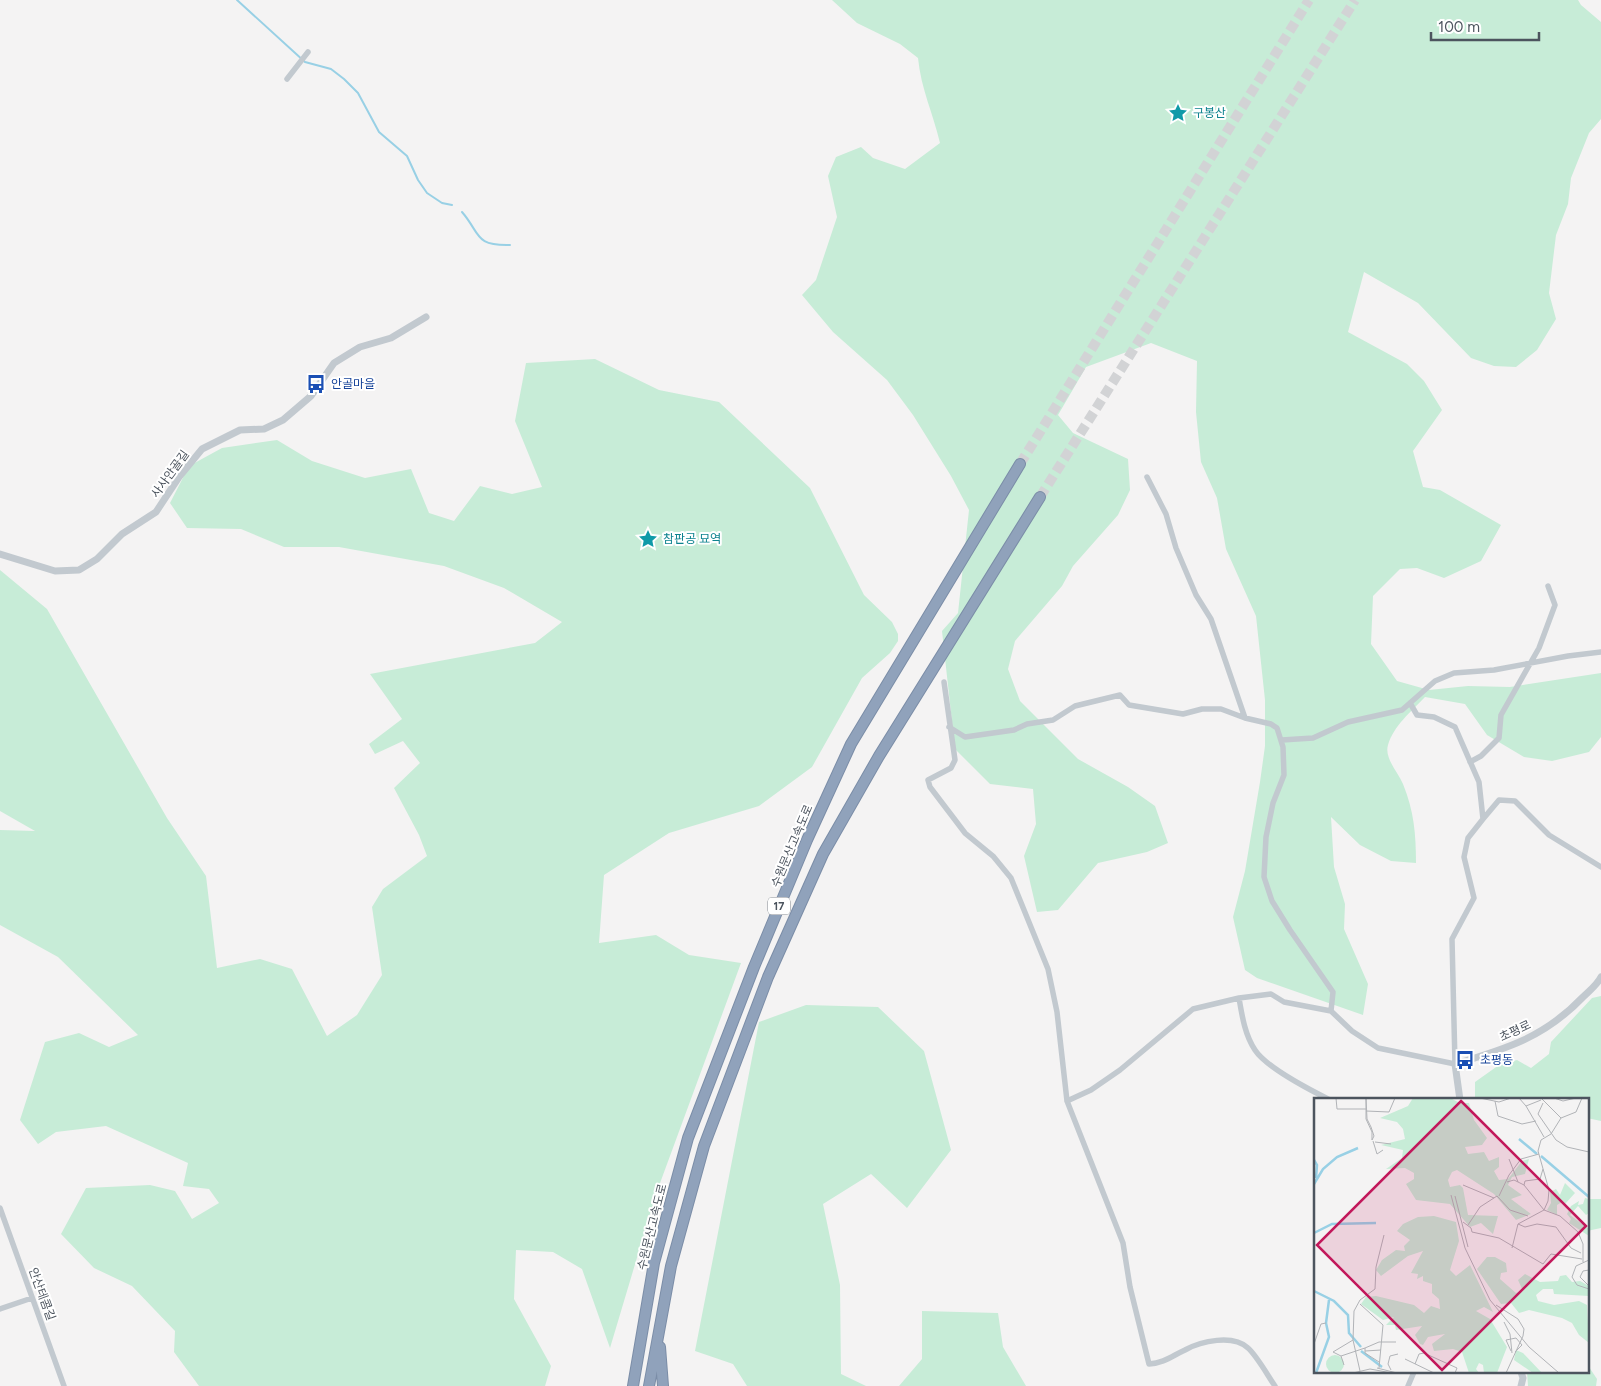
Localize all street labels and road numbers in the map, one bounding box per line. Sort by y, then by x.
street label: 사사안골길 [148,448,192,500]
street label: 수원문산고속도로 [768,803,816,889]
road number: 17 [768,898,790,914]
street label: 초평로 [1497,1018,1533,1044]
street label: 수원문산고속도로 [635,1182,669,1272]
street label: 안산테콤길 [26,1266,58,1322]

